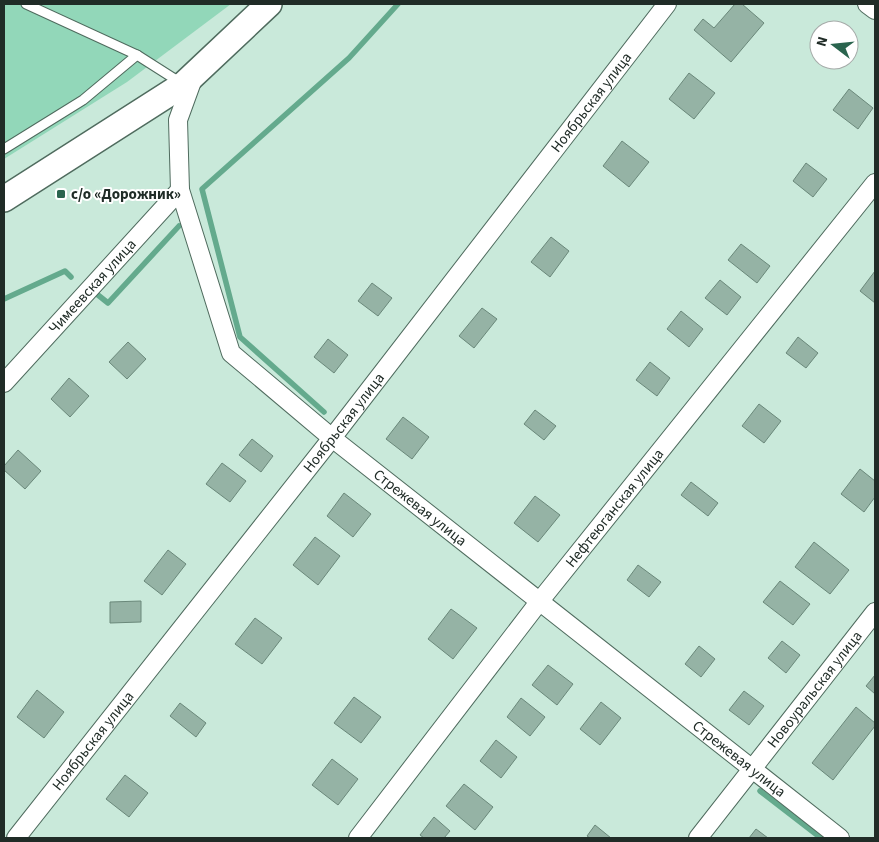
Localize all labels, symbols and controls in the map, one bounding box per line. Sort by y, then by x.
north arrow [809,20,859,70]
text: N [812,34,833,49]
street label: Ноябрьская улица [546,48,637,157]
place label: с/о «Дорожник» [71,184,181,205]
marker: с/о «Дорожник» [55,188,67,200]
street label: Чимеевская улица [44,234,141,338]
street label: Ноябрьская улица [298,368,389,477]
street label: Нефтеюганская улица [560,444,669,572]
street label: Стрежевая улица [369,464,471,551]
street label: Новоуральская улица [762,626,867,752]
street label: Ноябрьская улица [47,687,139,795]
street label: Стрежевая улица [688,715,790,802]

